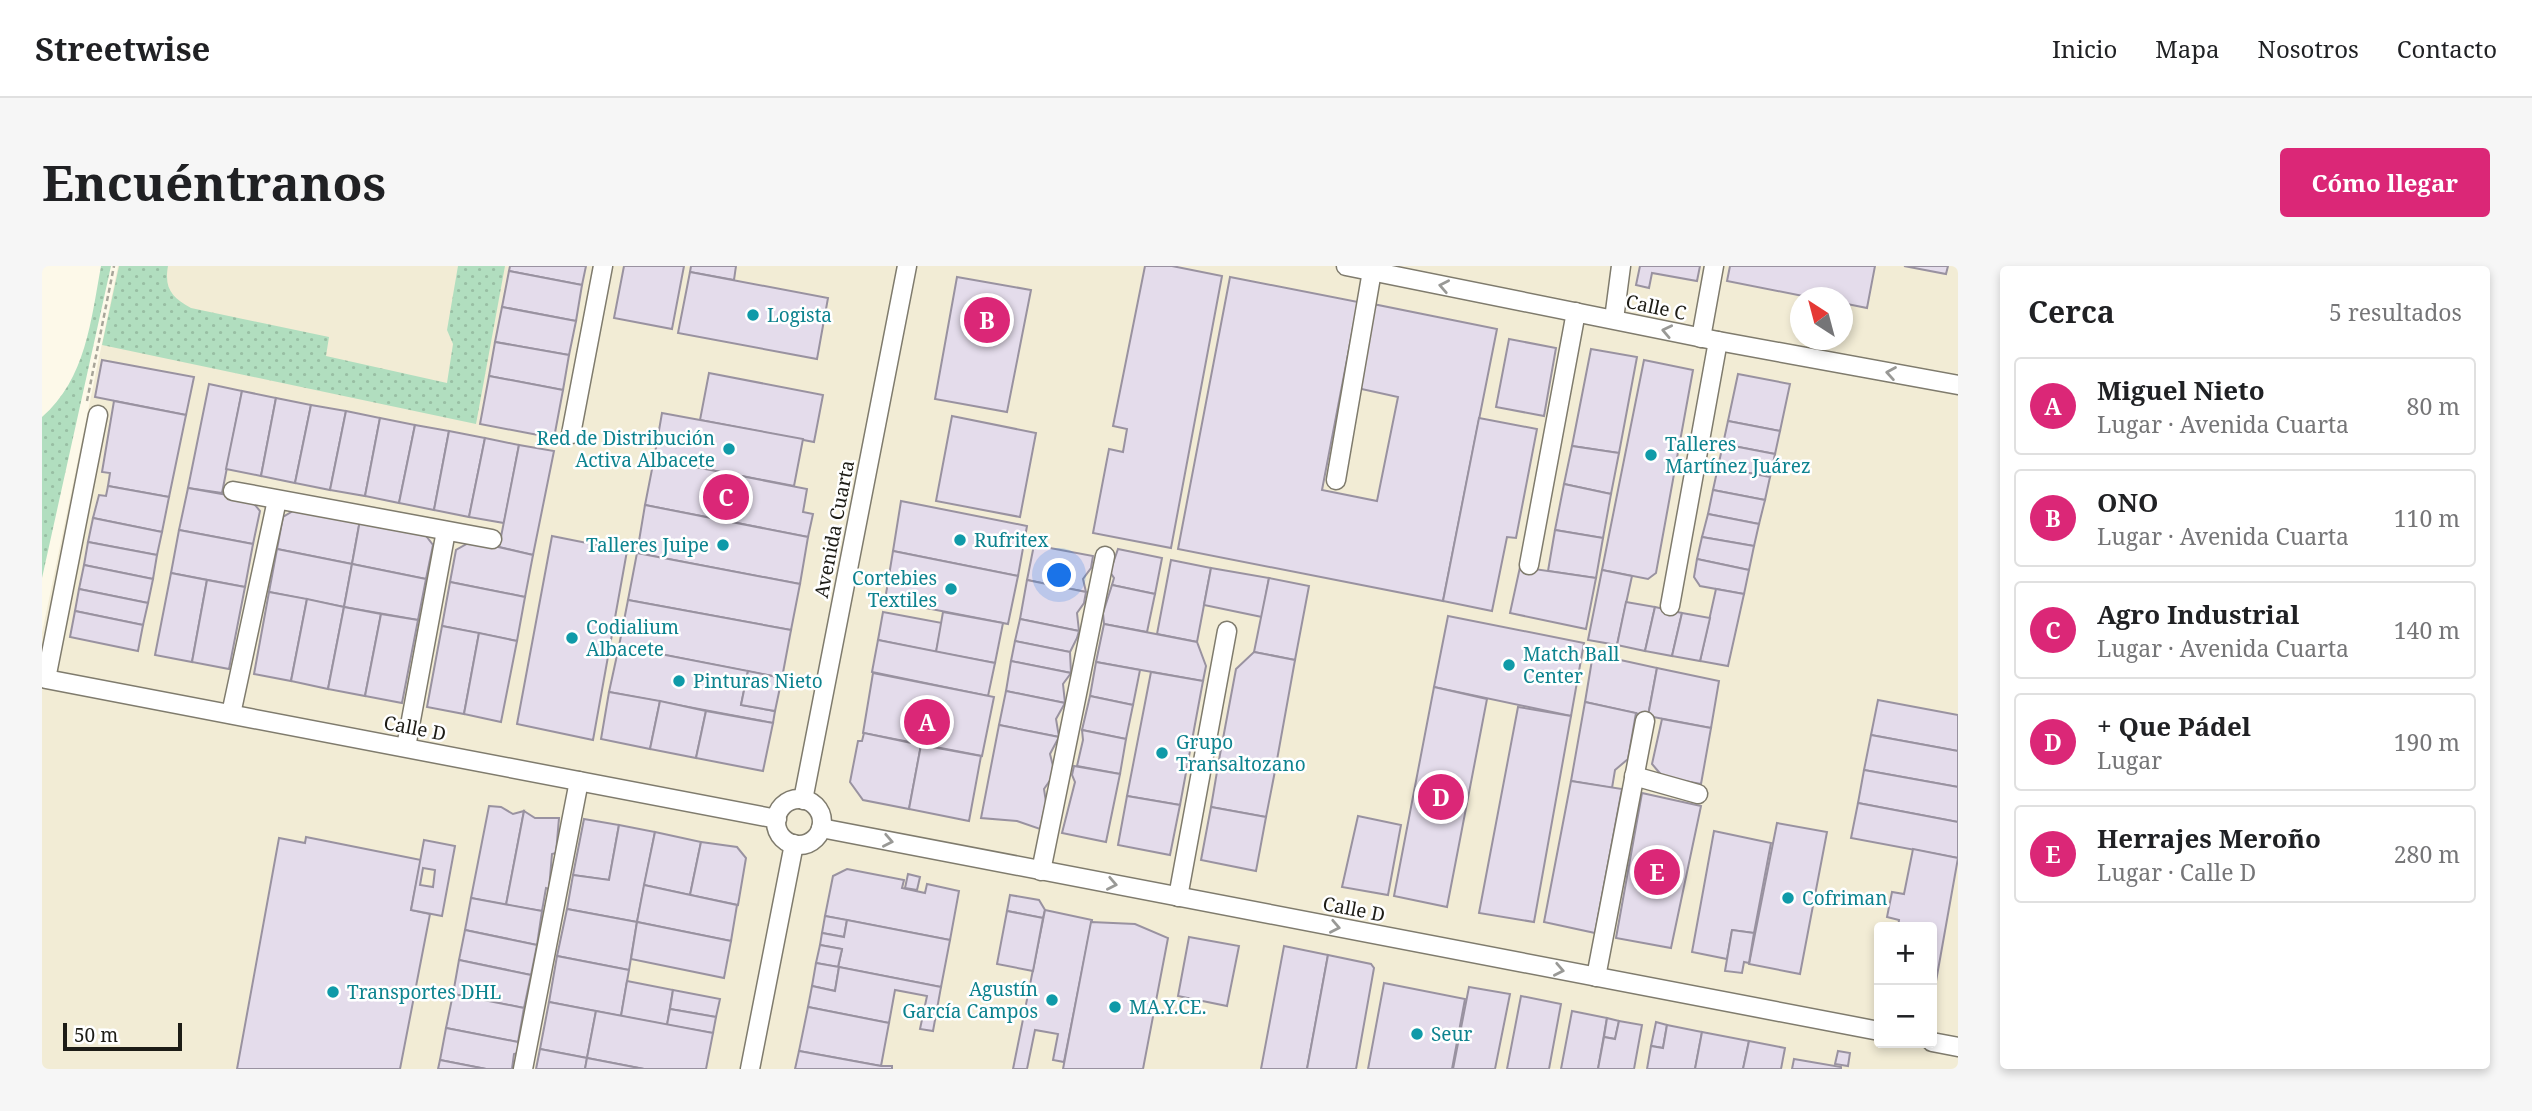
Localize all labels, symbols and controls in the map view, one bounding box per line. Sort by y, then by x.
text: Streetwise [35,26,210,71]
text: Inicio [2052,32,2117,65]
text: Mapa [2155,32,2220,65]
text: Nosotros [2258,32,2359,65]
text: Contacto [2397,32,2497,65]
button: Cómo llegar [2280,148,2490,217]
text: Encuéntranos [42,149,386,215]
one-way arrow [1438,279,1450,294]
north arrow [1790,287,1853,350]
street label: Calle C [1624,288,1689,326]
text: Cerca [2028,291,2115,332]
pin: B [964,294,1010,346]
text: 5 resultados [2329,296,2462,328]
place label: Logista [767,302,832,328]
marker: Logista [745,307,761,323]
one-way arrow [1661,324,1673,339]
one-way arrow [1885,366,1897,381]
text: Miguel Nieto [2097,372,2265,408]
text: A [2044,390,2062,422]
text: 80 m [2407,390,2460,422]
text: Lugar · Avenida Cuarta [2097,408,2349,440]
place label: Red de Distribución Activa Albacete [536,425,715,473]
place label: Talleres Martínez Juárez [1665,431,1811,479]
marker: Red de Distribución Activa Albacete [721,441,737,457]
marker: Talleres Martínez Juárez [1643,447,1659,463]
street label: Avenida Cuarta [808,458,860,600]
pin: C [703,471,749,523]
text: ONO [2097,484,2158,520]
text: B [2045,502,2061,534]
text: 110 m [2394,502,2460,534]
text: Lugar · Avenida Cuarta [2097,520,2349,552]
place label: Rufritex [974,527,1048,553]
place label: Talleres Juipe [586,532,709,558]
marker: Rufritex [952,532,968,548]
marker: Talleres Juipe [715,537,731,553]
your location [1042,558,1076,592]
place label: Cortebies Textiles [852,565,937,613]
marker: Cortebies Textiles [943,581,959,597]
text: Agro Industrial [2097,596,2299,632]
place label: Codialium Albacete [586,614,679,662]
text: C [2045,614,2061,646]
text: 140 m [2394,614,2460,646]
marker: Codialium Albacete [564,630,580,646]
text: Lugar · Avenida Cuarta [2097,632,2349,664]
place label: Match Ball Center [1523,641,1620,689]
marker: Match Ball Center [1501,657,1517,673]
place label: Pinturas Nieto [693,668,823,694]
marker: Pinturas Nieto [671,673,687,689]
pin: A [904,696,950,748]
text: + Que Pádel [2097,708,2251,744]
street label: Calle D [382,709,448,747]
text: D [2044,726,2062,758]
text: 190 m [2394,726,2460,758]
place label: Grupo Transaltozano [1176,729,1306,777]
text: Lugar [2097,744,2162,776]
marker: Grupo Transaltozano [1154,745,1170,761]
pin: D [1418,771,1464,823]
text: Herrajes Meroño [2097,820,2321,856]
one-way arrow [882,833,894,848]
text: E [2045,838,2061,870]
text: 280 m [2394,838,2460,870]
pin: E [1634,846,1680,898]
text: Lugar · Calle D [2097,856,2256,888]
one-way arrow [1106,876,1118,891]
place label: Cofriman [1802,885,1888,911]
street label: Calle D [1321,890,1387,928]
marker: Cofriman [1780,890,1796,906]
one-way arrow [1329,919,1341,934]
map controls [1874,922,1937,1048]
button: + [1874,922,1937,985]
one-way arrow [1553,962,1564,977]
place label: Agustín García Campos [902,976,1038,1024]
place label: Transportes DHL [347,979,502,1005]
marker: Transportes DHL [325,984,341,1000]
button: − [1874,985,1937,1048]
marker: Agustín García Campos [1044,992,1060,1008]
place label: MA.Y.CE. [1129,994,1206,1020]
marker: MA.Y.CE. [1107,999,1123,1015]
scale bar [63,1020,182,1052]
place label: Seur [1431,1021,1473,1047]
text: 50 m [74,1022,118,1048]
marker: Seur [1409,1026,1425,1042]

